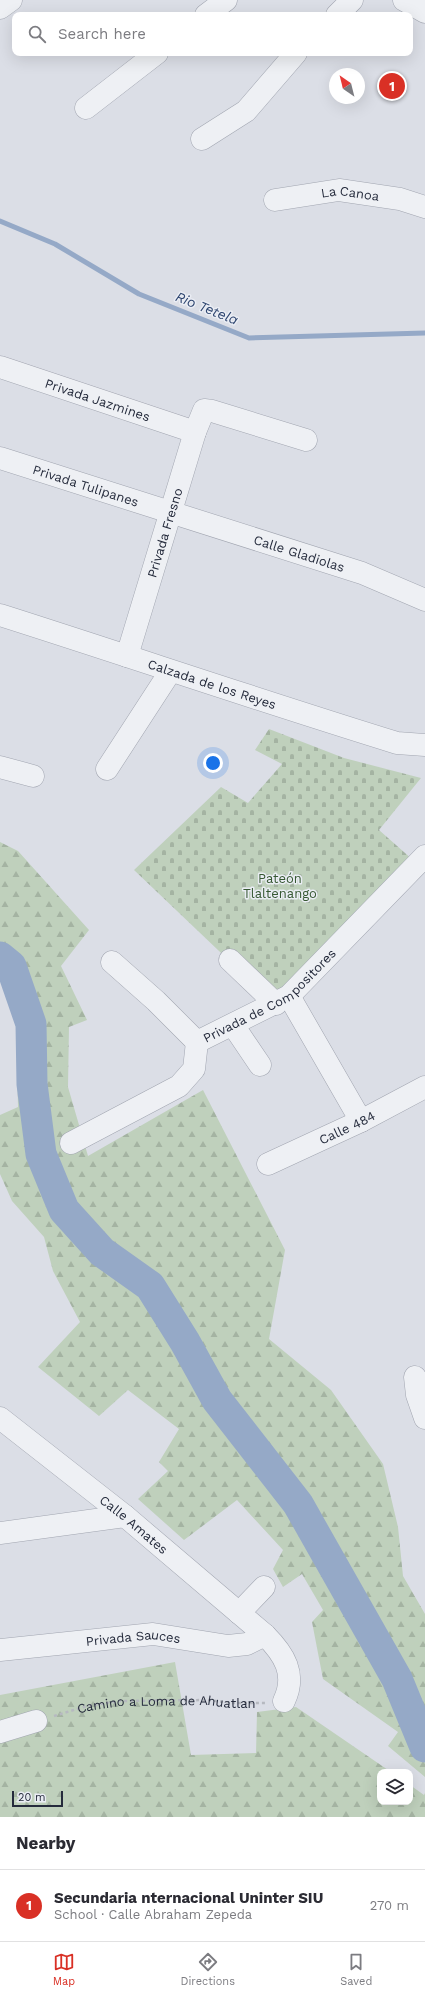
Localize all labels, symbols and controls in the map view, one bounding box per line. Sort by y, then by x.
search box [12,12,413,56]
icon: search [26,23,48,45]
text: Search here [58,25,146,43]
north arrow [329,68,365,104]
pin: 1 [379,71,405,101]
street label: La Canoa [320,183,381,204]
water label: Rio Tetela [173,288,241,328]
street label: Privada Jazmines [43,376,152,425]
street label: Privada Tulipanes [31,462,141,510]
street label: Privada Fresno [144,486,186,579]
street label: Calle Gladiolas [252,532,347,575]
street label: Calzada de los Reyes [146,656,278,712]
your location [203,753,223,773]
park label: Pateón Tlaltenango [243,871,317,901]
street label: Privada de Compositores [201,946,339,1046]
street label: Calle 484 [317,1108,378,1147]
street label: Calle Amates [97,1492,171,1557]
street label: Privada Sauces [85,1627,182,1649]
street label: Camino a Loma de Ahuatlan [75,1693,256,1717]
map controls [377,1769,413,1805]
button: layers [377,1769,413,1805]
scale bar [12,1789,63,1808]
text: 20 m [18,1791,46,1804]
text: Nearby [16,1833,75,1853]
text: Secundaria nternacional Uninter SIU [54,1889,323,1907]
text: 1 [26,1898,32,1913]
text: 270 m [370,1898,409,1913]
text: School · Calle Abraham Zepeda [54,1907,252,1922]
tab: Map [53,1951,75,1988]
tab: Directions [181,1951,235,1988]
tab: Saved [340,1951,372,1988]

